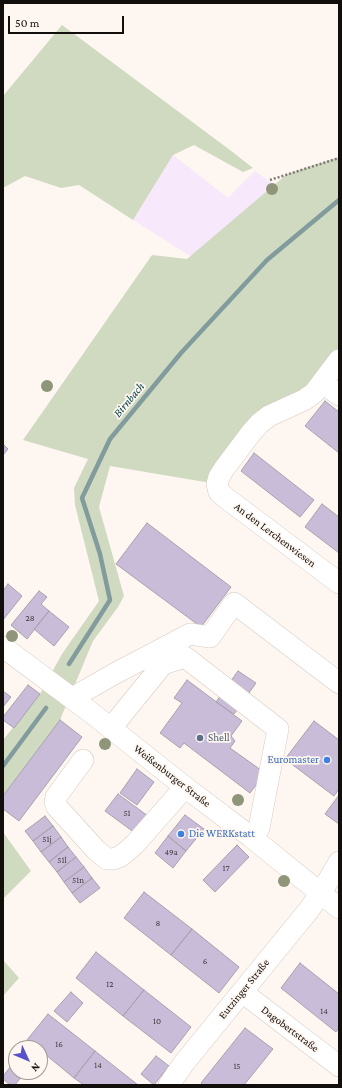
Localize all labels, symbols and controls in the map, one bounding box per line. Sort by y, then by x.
scale bar [10,8,126,34]
text: 50 m [15,16,39,30]
water label: Birnbach [110,380,148,420]
street label: An den Lerchenwiesen [232,500,318,570]
house number: 28 [25,613,35,623]
place label: Shell [208,731,230,745]
marker: Shell [195,733,205,743]
street label: Weißenburger Straße [131,742,213,810]
place label: Euromaster [268,753,319,767]
marker: Euromaster [322,755,332,765]
house number: 51 [123,808,131,818]
place label: Die WERKstatt [189,827,255,841]
marker: Die WERKstatt [176,829,186,839]
house number: 51j [42,834,52,844]
house number: 49a [164,847,178,857]
house number: 51l [57,855,67,865]
house number: 17 [222,863,230,873]
house number: 51n [72,875,84,885]
house number: 8 [156,918,160,928]
house number: 6 [203,956,207,966]
street label: Eutzinger Straße [216,956,272,1022]
house number: 12 [106,979,114,989]
street label: Dagobertstraße [259,1003,321,1055]
house number: 14 [320,1006,328,1016]
house number: 10 [153,1016,161,1026]
house number: 16 [55,1039,63,1049]
north arrow [8,1040,48,1080]
house number: 14 [94,1060,102,1070]
text: N [29,1061,43,1075]
house number: 15 [233,1061,241,1071]

